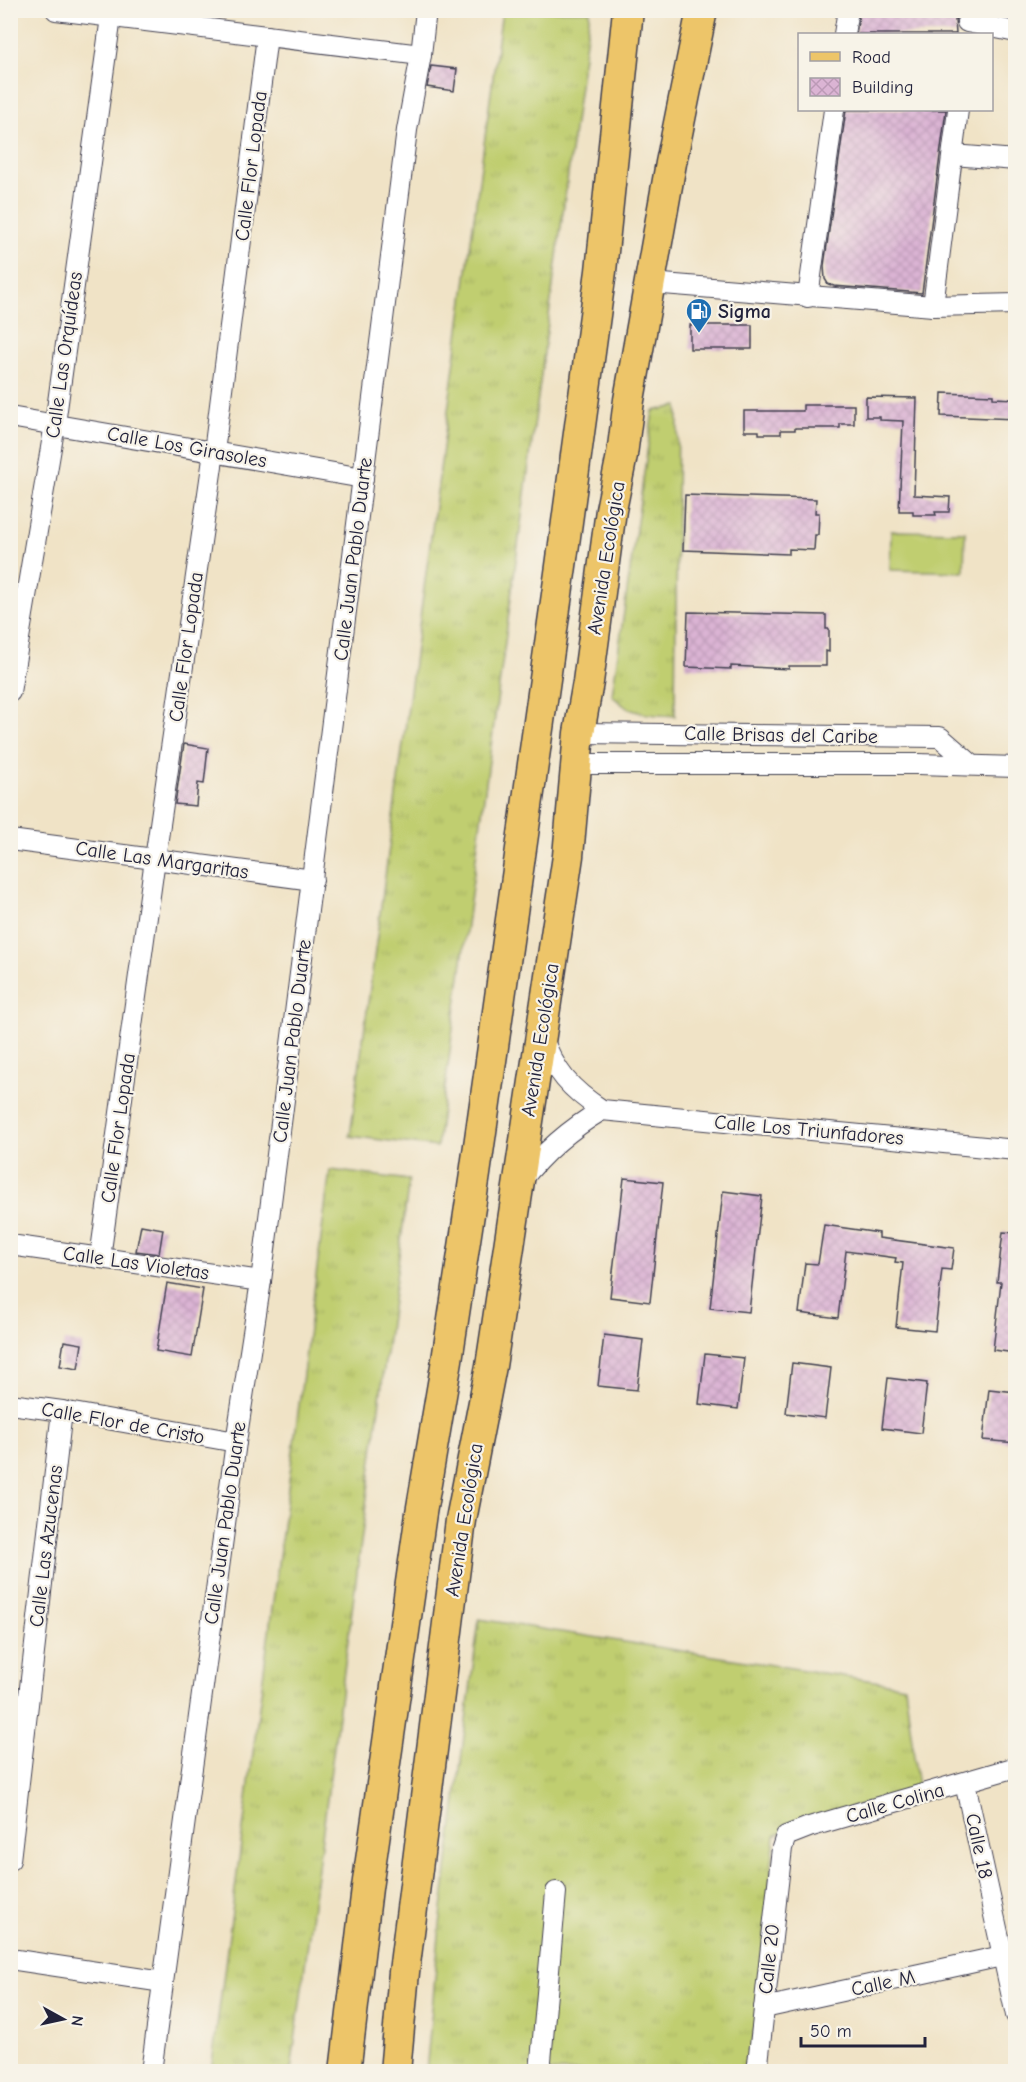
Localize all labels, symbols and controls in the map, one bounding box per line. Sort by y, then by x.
legend [798,33,993,111]
text: Road [852,47,891,68]
text: Building [852,77,914,98]
street label: Calle Flor Lopada [230,90,272,242]
street label: Calle Las Orquídeas [41,270,87,440]
fuel station icon: Sigma [684,296,714,334]
place label: Sigma [718,300,771,323]
street label: Calle Los Girasoles [105,422,269,472]
street label: Calle Juan Pablo Duarte [329,456,377,662]
street label: Avenida Ecológica [583,480,629,636]
street label: Calle Flor Lopada [164,570,208,724]
street label: Calle Brisas del Caribe [684,722,878,748]
street label: Calle Las Margaritas [74,836,250,884]
street label: Calle Juan Pablo Duarte [268,938,316,1144]
street label: Avenida Ecológica [517,962,563,1118]
street label: Calle Flor Lopada [96,1051,140,1205]
street label: Calle Los Triunfadores [713,1110,905,1150]
street label: Calle Las Violetas [62,1241,210,1285]
street label: Calle Flor de Cristo [40,1397,206,1449]
street label: Calle Juan Pablo Duarte [199,1420,251,1626]
street label: Avenida Ecológica [441,1442,487,1598]
street label: Calle Las Azucenas [25,1464,67,1628]
street label: Calle Colina [843,1778,947,1828]
street label: Calle 18 [961,1811,997,1881]
street label: Calle 20 [754,1923,784,1995]
street label: Calle M [849,1965,917,2001]
north arrow [33,1989,93,2049]
scale bar [801,2010,926,2048]
text: N [67,2015,87,2027]
text: 50 m [810,2021,852,2042]

